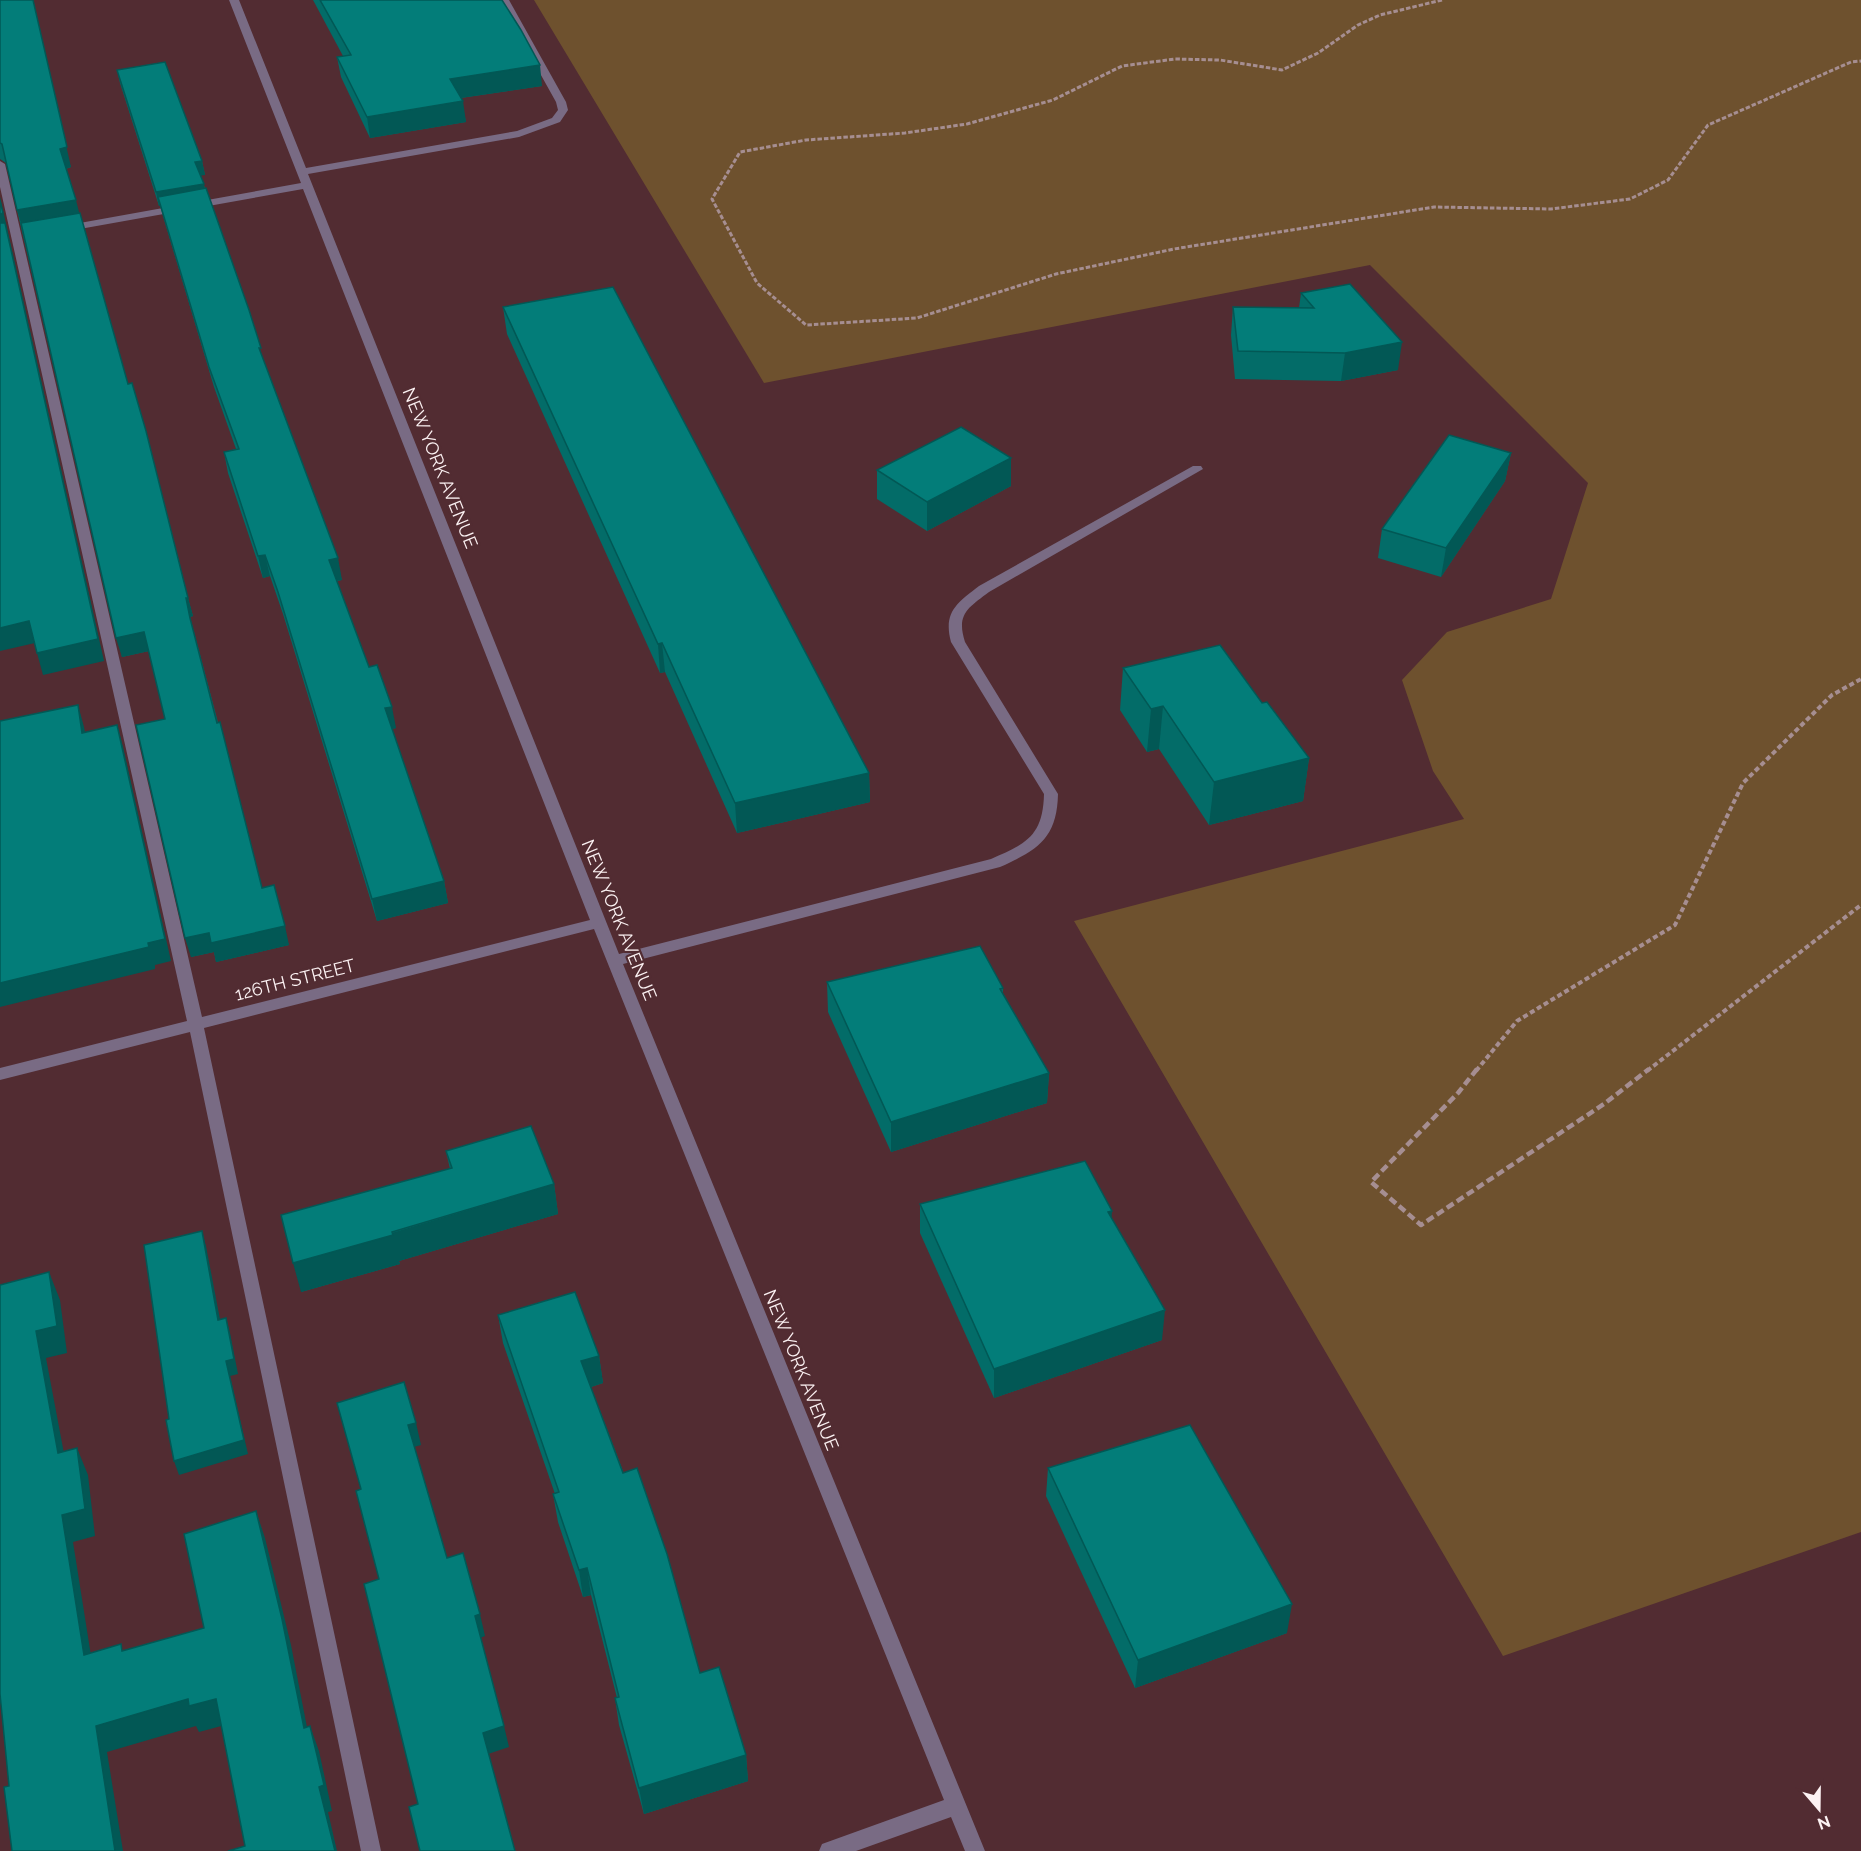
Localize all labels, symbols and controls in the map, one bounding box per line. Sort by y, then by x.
street label: NEW YORK AVENUE [399,384,482,551]
street label: NEW YORK AVENUE [578,836,661,1003]
street label: 126TH STREET [233,954,357,1005]
street label: NEW YORK AVENUE [760,1286,843,1453]
north arrow [1789,1779,1849,1839]
text: N [1815,1812,1833,1834]

